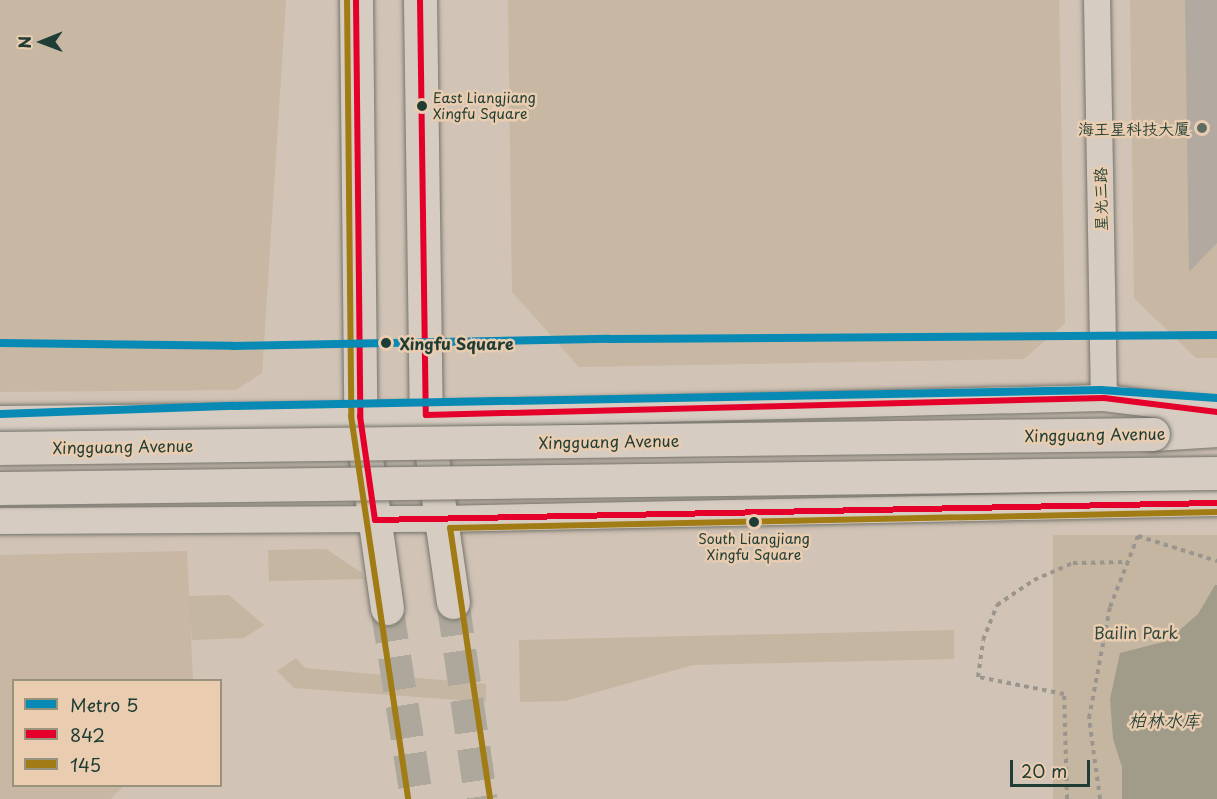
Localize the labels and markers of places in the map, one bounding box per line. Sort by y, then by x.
place label: East Liangjiang Xingfu Square [433,90,536,122]
marker: East Liangjiang Xingfu Square [416,100,428,112]
place label: 海王星科技大厦 [1078,118,1190,138]
marker: 海王星科技大厦 [1195,121,1209,135]
place label: Xingfu Square [400,333,514,353]
marker: Xingfu Square [377,334,395,352]
marker: South Liangjiang Xingfu Square [748,516,760,528]
place label: South Liangjiang Xingfu Square [698,531,810,564]

